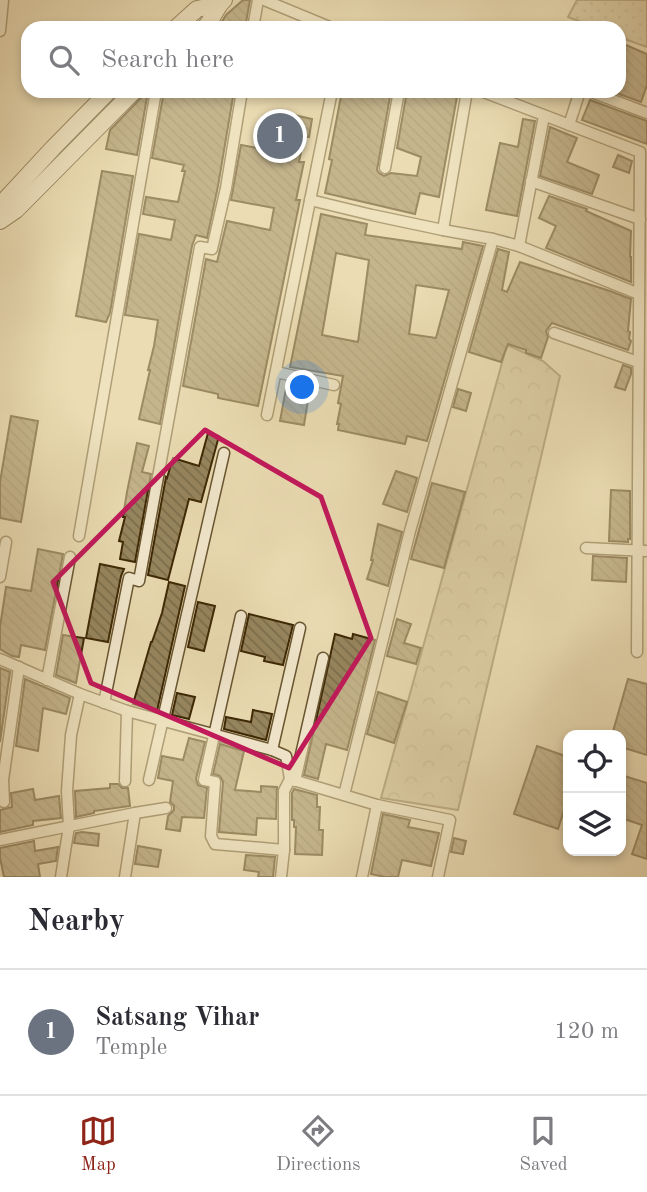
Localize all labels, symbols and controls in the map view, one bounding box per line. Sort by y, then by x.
search box [21,21,626,98]
icon: search [45,41,83,79]
text: Search here [101,47,234,73]
pin: 1 [257,110,303,162]
your location [285,370,319,404]
map controls [563,730,626,856]
button: locate [563,730,626,793]
button: layers [563,793,626,856]
text: Nearby [28,907,125,937]
text: Satsang Vihar [95,1005,259,1031]
text: 1 [44,1020,58,1043]
text: 120 m [554,1020,619,1043]
text: Temple [95,1036,167,1059]
tab: Map [79,1112,117,1177]
tab: Directions [276,1112,361,1177]
tab: Saved [519,1112,568,1177]

